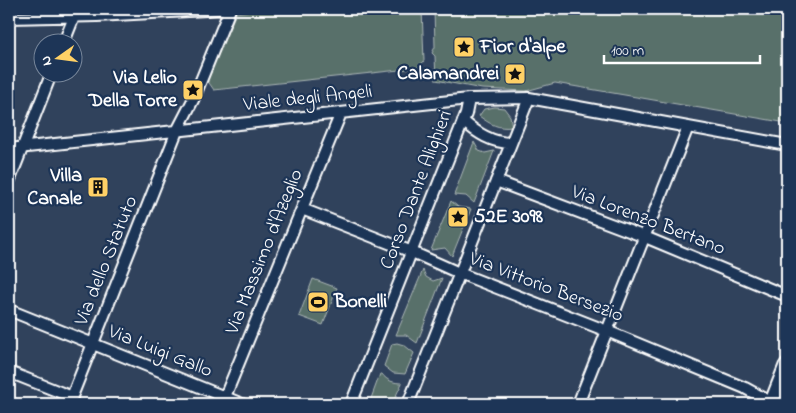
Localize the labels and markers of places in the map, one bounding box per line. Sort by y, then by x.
place label: Fior d'alpe [479,33,567,62]
place icon: Fior d'alpe [452,35,476,59]
place label: Calamandrei [397,60,499,89]
place icon: Calamandrei [503,62,527,86]
place label: Via Lelio Della Torre [87,64,178,116]
place icon: Via Lelio Della Torre [181,78,205,102]
place label: Villa Canale [27,162,83,214]
building icon: Villa Canale [86,175,110,199]
place label: 52E 3098 [474,203,543,232]
place icon: 52E 3098 [446,205,470,229]
place label: Bonelli [333,288,387,317]
sports icon: Bonelli [306,290,330,314]

